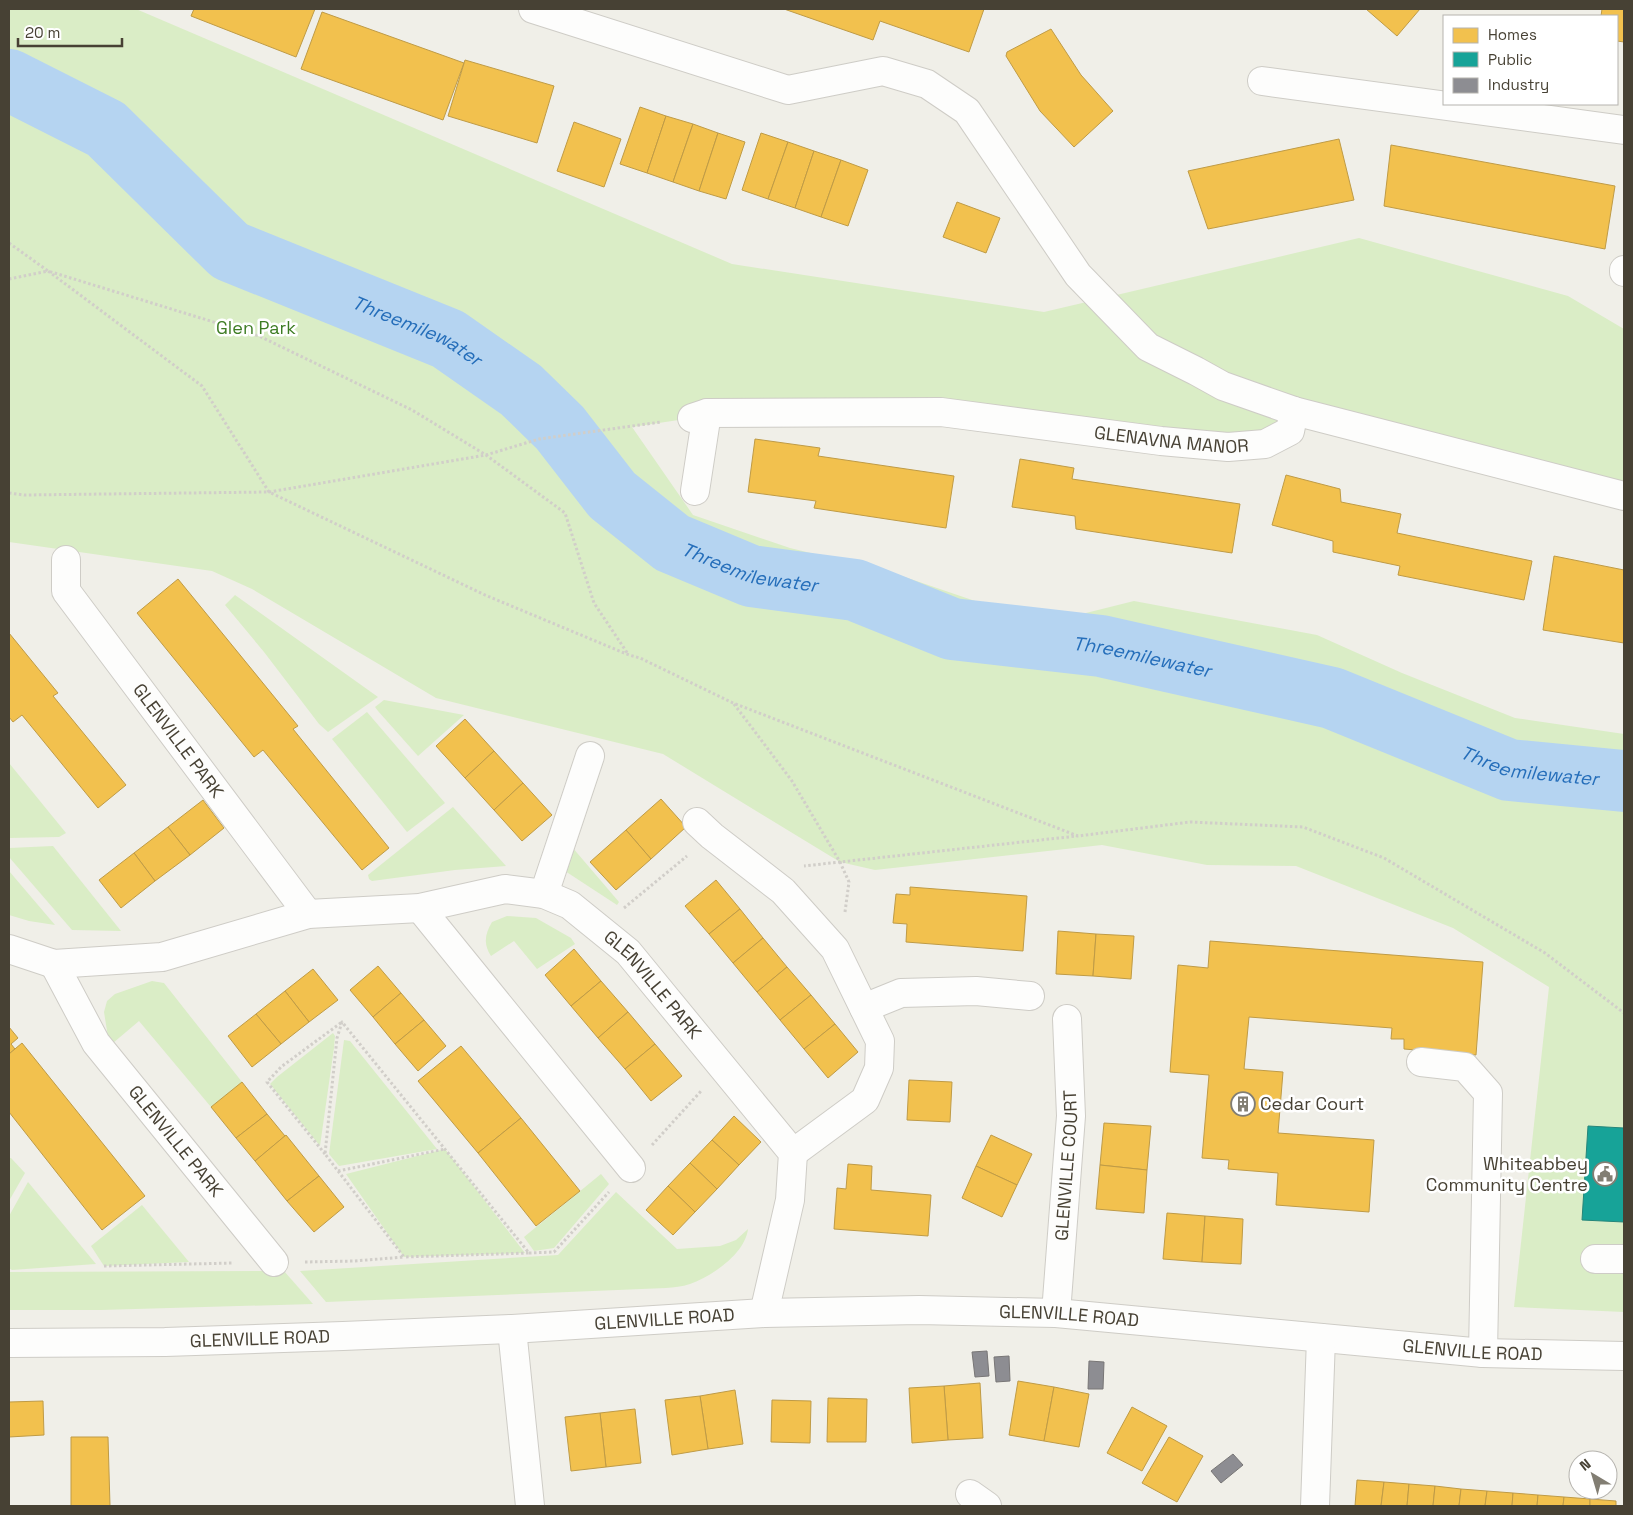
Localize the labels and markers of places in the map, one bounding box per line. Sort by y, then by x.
building icon: Cedar Court [1230,1091,1256,1117]
place label: Cedar Court [1260,1092,1364,1115]
place label: Whiteabbey Community Centre [1426,1152,1588,1196]
public building icon: Whiteabbey Community Centre [1592,1161,1618,1187]

